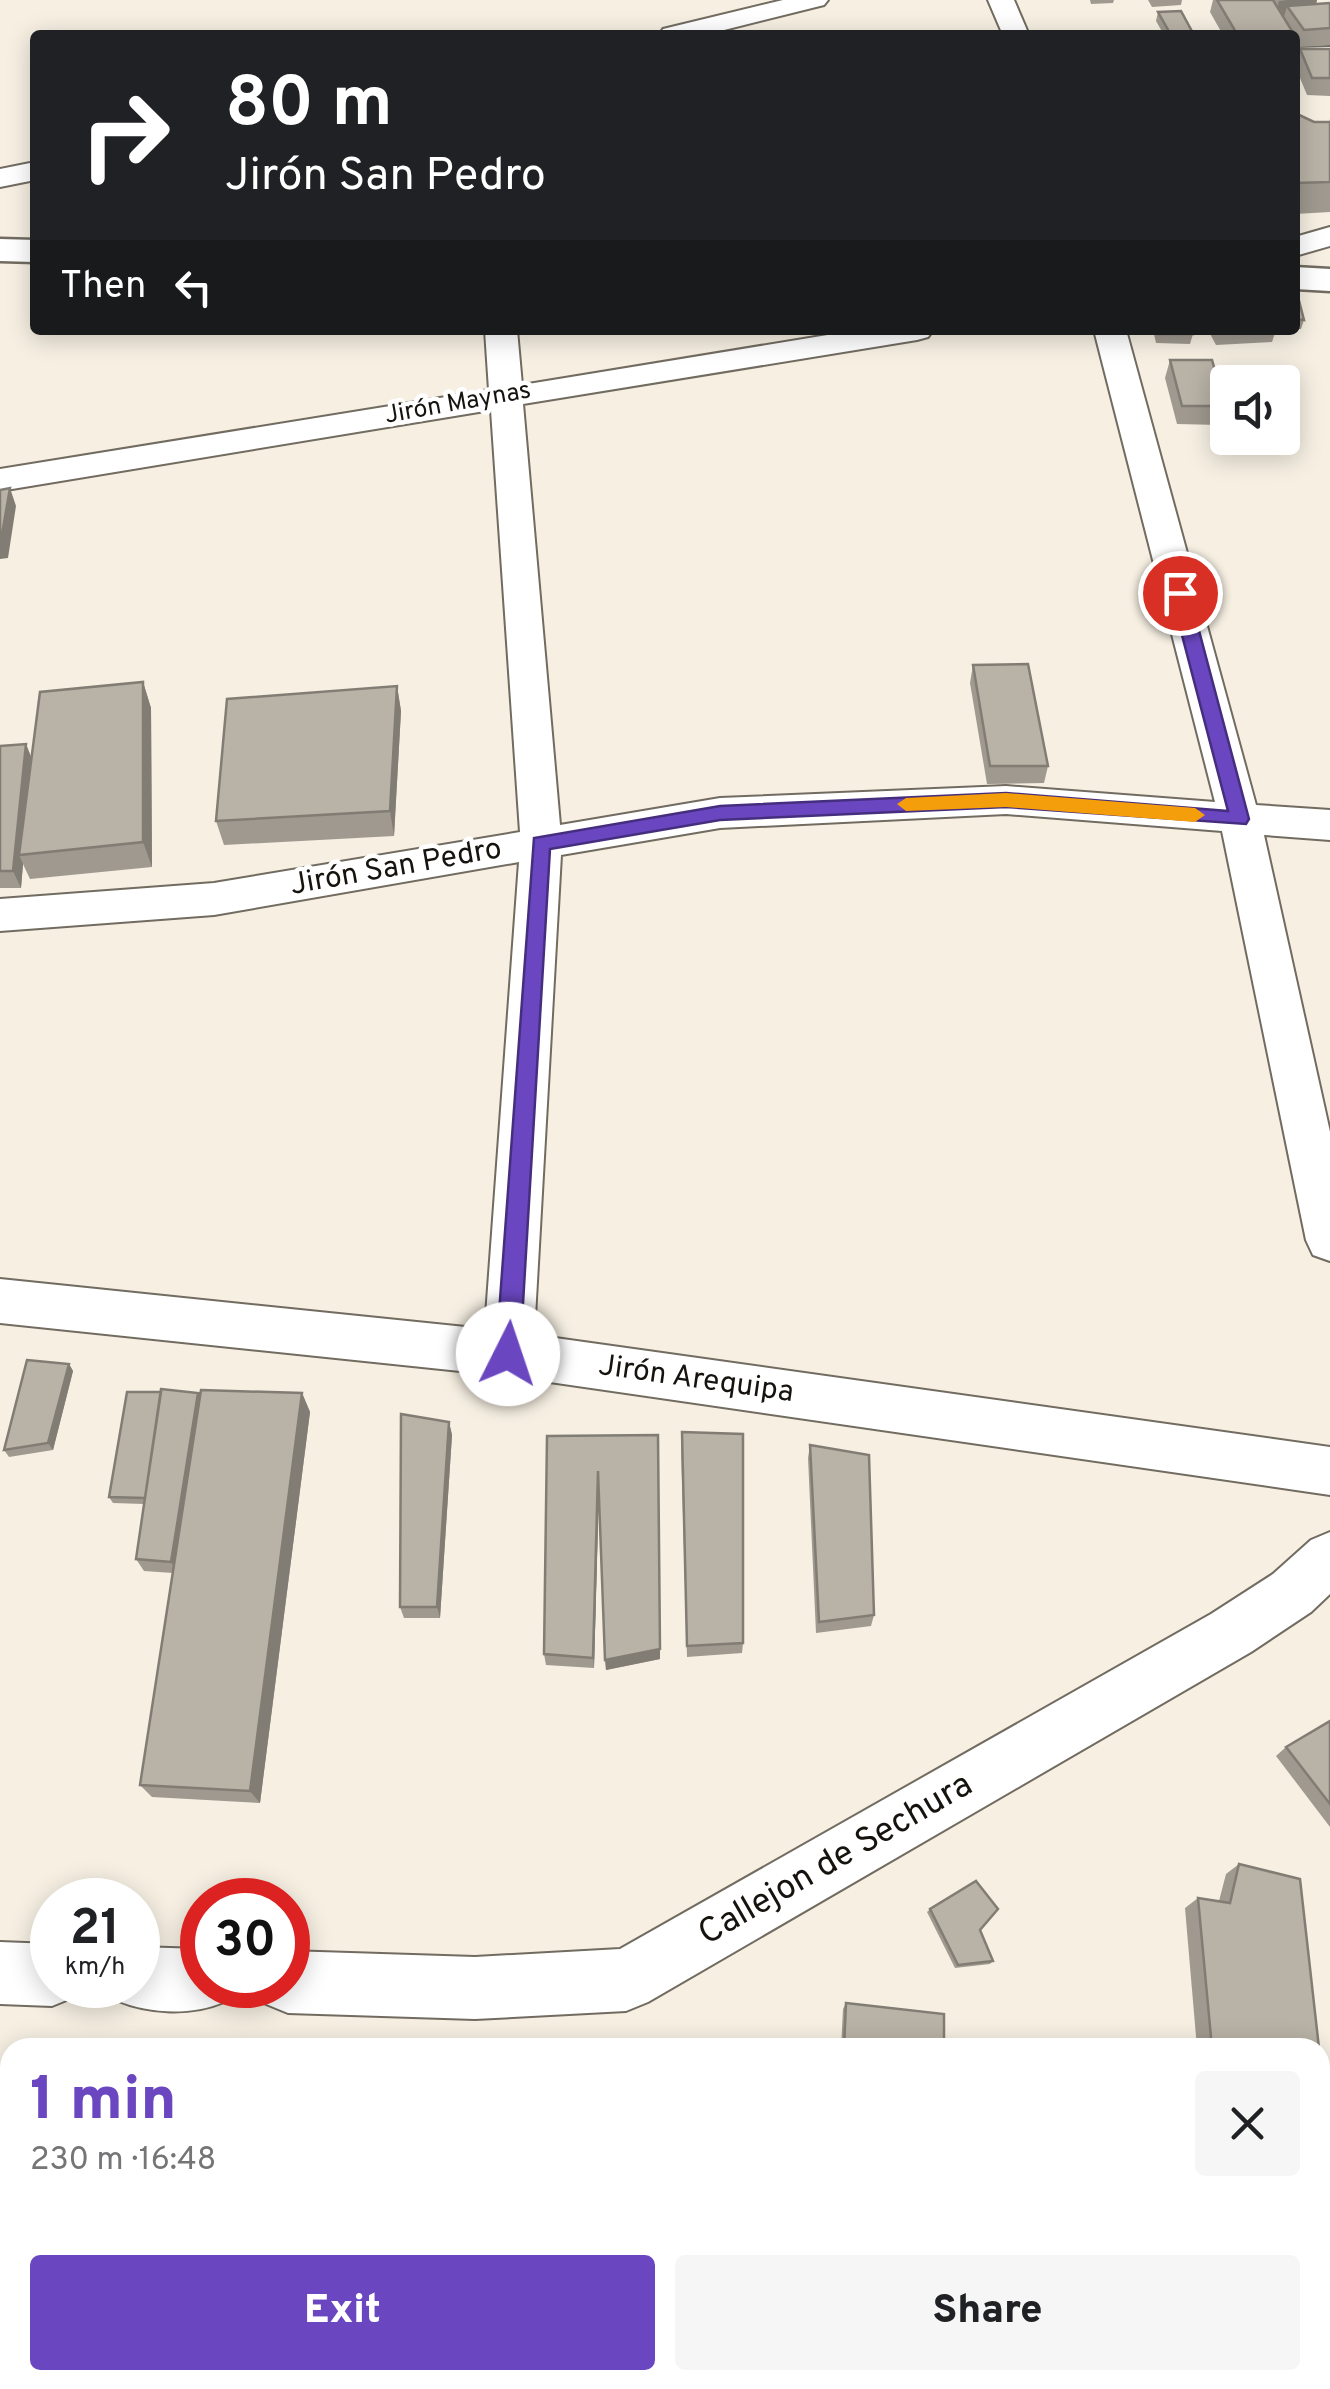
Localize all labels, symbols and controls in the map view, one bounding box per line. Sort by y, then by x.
text: 80 m [225,62,393,151]
icon: right [60,70,190,200]
text: Jirón San Pedro [225,149,546,206]
icon: left [166,260,221,315]
text: Then [60,263,146,312]
map controls [1210,365,1300,455]
button: sound [1210,365,1300,455]
street label: Jirón Maynas [382,375,534,433]
pin [1138,551,1223,636]
icon: arrive [1153,566,1208,621]
street label: Jirón San Pedro [287,831,505,905]
position arrow [456,1302,560,1406]
street label: Jirón Arequipa [596,1348,796,1412]
street label: Callejon de Sechura [691,1764,981,1956]
speed limit sign: 30 [180,1878,310,2008]
text: 21 [70,1899,120,1962]
text: km/h [65,1952,125,1984]
text: 1 min [30,2065,177,2141]
button: close [1195,2071,1300,2176]
text: 230 m · 16:48 [30,2141,216,2181]
button: Exit [30,2255,655,2370]
button: Share [675,2255,1300,2370]

